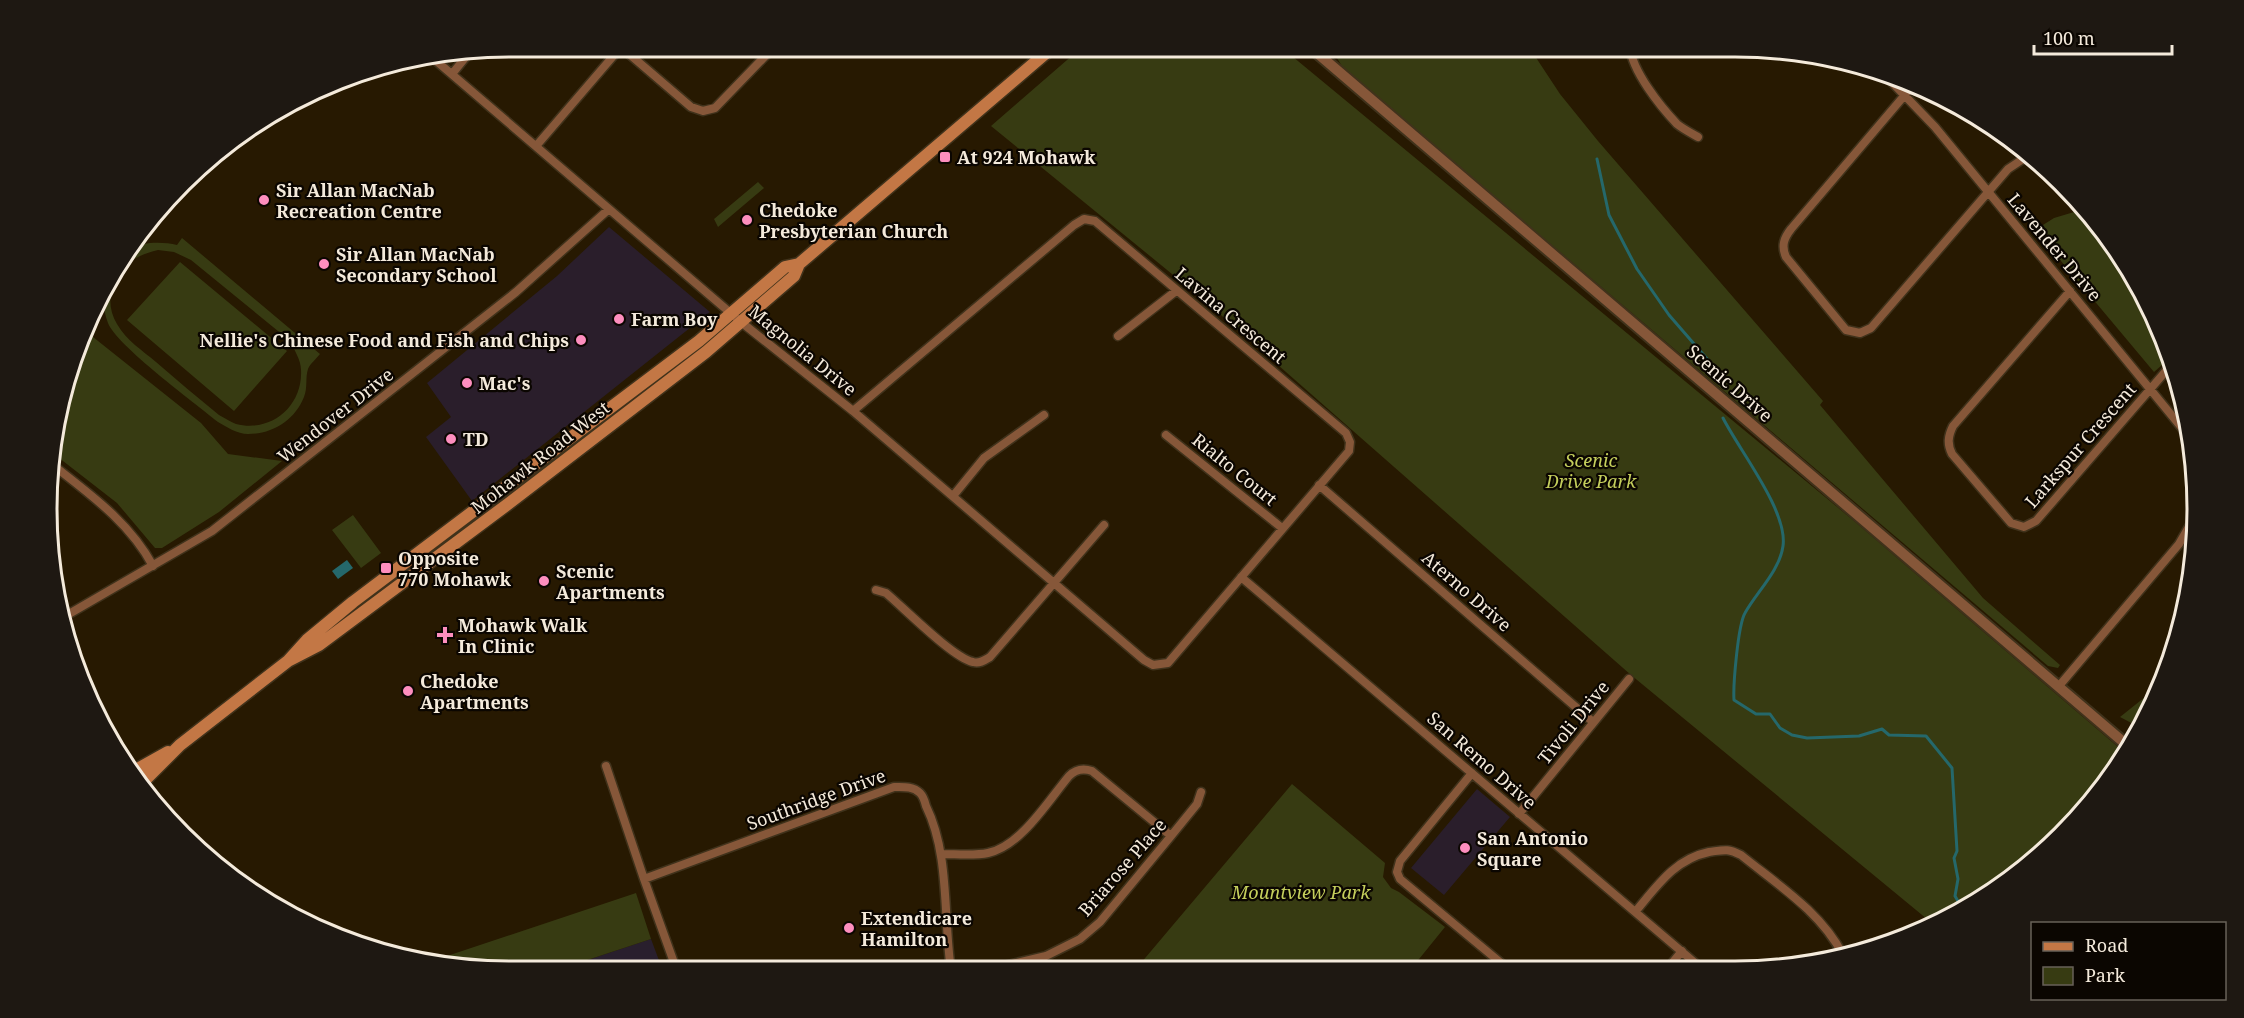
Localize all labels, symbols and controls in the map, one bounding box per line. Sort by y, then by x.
scale bar [2034,18,2172,56]
text: 100 m [2043,26,2095,50]
place label: At 924 Mohawk [957,145,1096,169]
marker: At 924 Mohawk [938,150,952,164]
place label: Sir Allan MacNab Recreation Centre [276,178,442,223]
street label: Lavender Drive [2003,188,2107,306]
marker: Sir Allan MacNab Recreation Centre [257,193,271,207]
place label: Chedoke Presbyterian Church [759,198,948,243]
marker: Chedoke Presbyterian Church [740,213,754,227]
place label: Sir Allan MacNab Secondary School [336,242,497,287]
marker: Sir Allan MacNab Secondary School [317,257,331,271]
street label: Lavina Crescent [1171,262,1291,368]
street label: Magnolia Drive [744,299,862,401]
place label: Farm Boy [631,307,718,331]
marker: Farm Boy [612,312,626,326]
place label: Nellie's Chinese Food and Fish and Chips [200,328,569,352]
marker: Nellie's Chinese Food and Fish and Chips [574,333,588,347]
street label: Scenic Drive [1682,339,1778,427]
street label: Wendover Drive [272,362,398,468]
place label: Mac's [479,371,531,395]
marker: Mac's [460,376,474,390]
street label: Larkspur Crescent [2019,378,2141,512]
street label: Mohawk Road West [466,395,614,519]
place label: TD [463,427,489,451]
street label: Rialto Court [1188,427,1282,511]
marker: TD [444,432,458,446]
park label: Scenic Drive Park [1545,448,1637,493]
street label: Aterno Drive [1417,545,1517,637]
place label: Opposite 770 Mohawk [398,546,512,591]
place label: Scenic Apartments [556,559,665,604]
marker: Opposite 770 Mohawk [379,561,393,575]
marker: Scenic Apartments [537,574,551,588]
place label: Mohawk Walk In Clinic [458,613,588,658]
marker: Mohawk Walk In Clinic [436,626,454,644]
place label: Chedoke Apartments [420,669,529,714]
street label: Tivoli Drive [1532,675,1614,769]
marker: Chedoke Apartments [401,684,415,698]
street label: San Remo Drive [1422,706,1542,814]
street label: Southridge Drive [743,763,889,835]
street label: Briarose Place [1073,813,1171,921]
place label: San Antonio Square [1477,826,1588,871]
marker: San Antonio Square [1458,841,1472,855]
park label: Mountview Park [1230,880,1371,904]
place label: Extendicare Hamilton [861,906,972,951]
marker: Extendicare Hamilton [842,921,856,935]
legend [2031,922,2226,1000]
text: Road [2085,933,2128,957]
text: Park [2085,963,2125,987]

